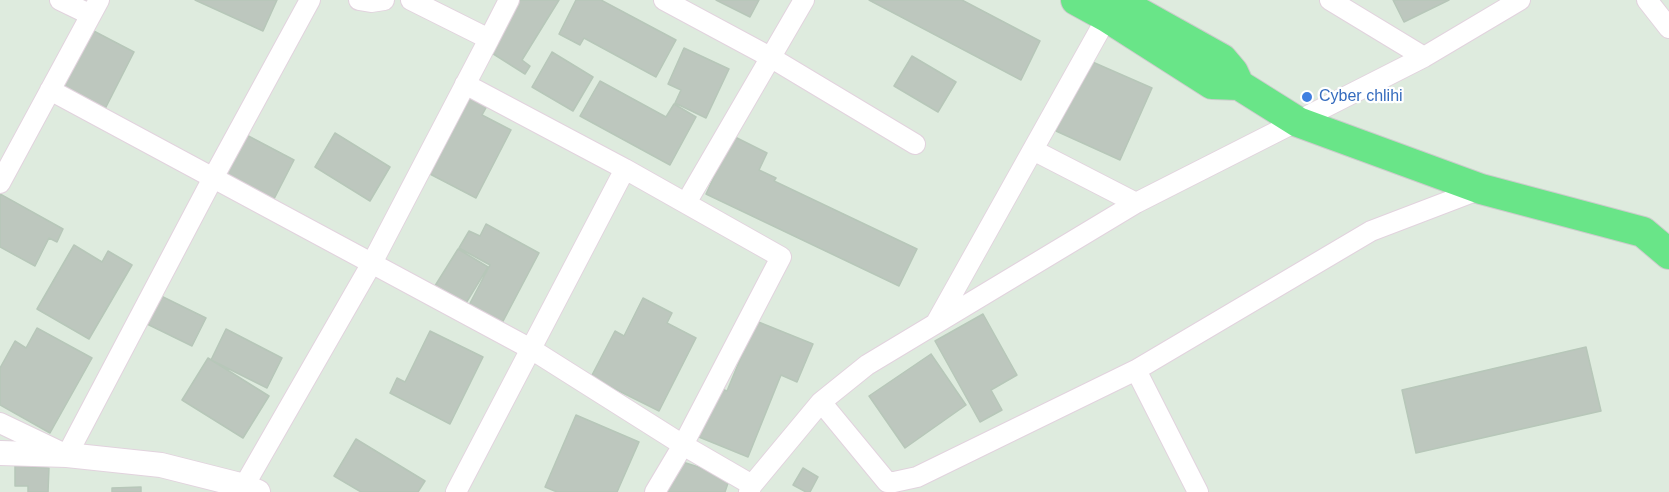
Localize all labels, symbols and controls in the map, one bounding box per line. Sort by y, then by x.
place label: Cyber chlihi [1319,87,1403,107]
marker: Cyber chlihi [1300,90,1314,104]

